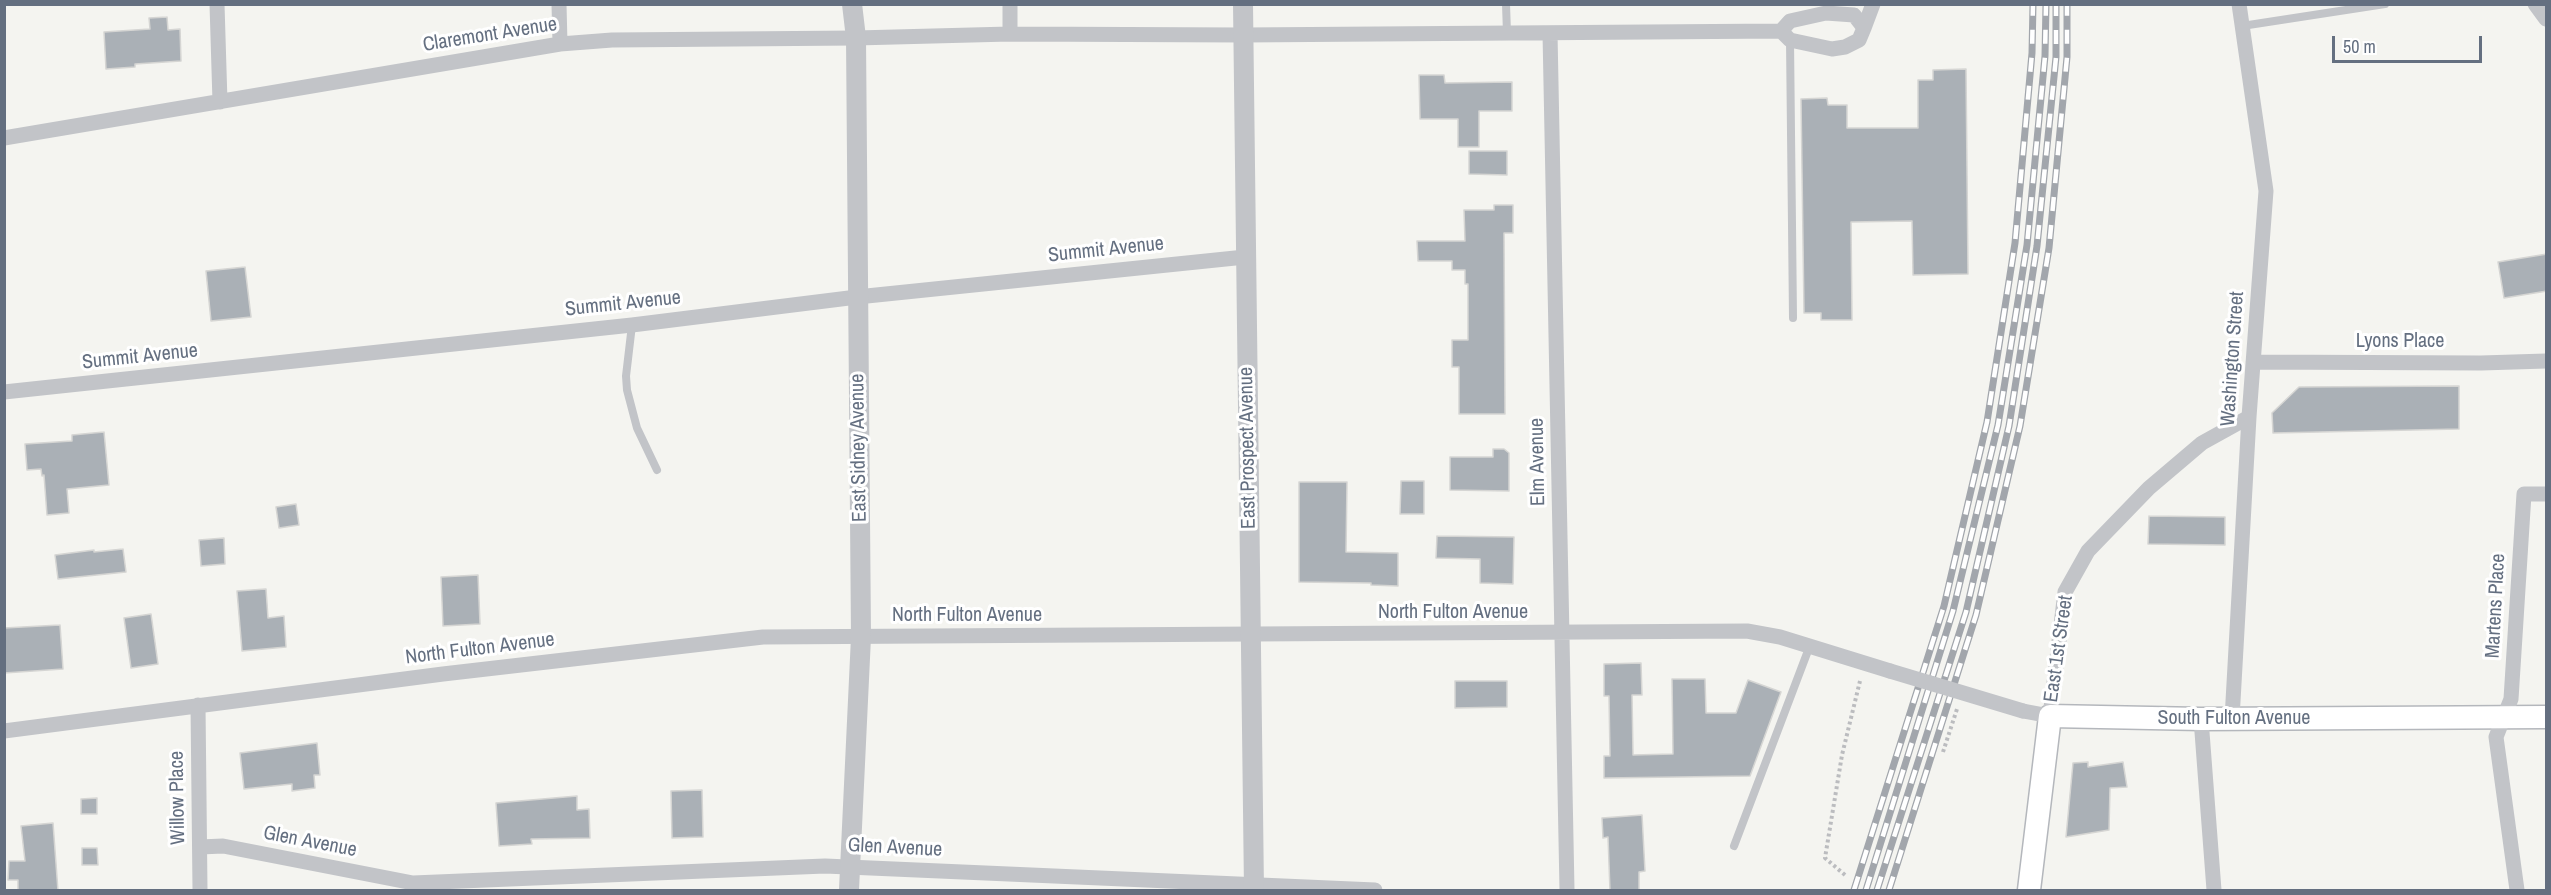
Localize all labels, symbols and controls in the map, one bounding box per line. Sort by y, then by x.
street label: Claremont Avenue [421,13,559,57]
scale bar [2335,24,2485,62]
text: 50 m [2343,34,2376,59]
street label: Summit Avenue [1047,232,1165,268]
street label: Summit Avenue [564,286,682,322]
street label: Washington Street [2216,291,2250,427]
street label: Lyons Place [2356,330,2444,354]
street label: Summit Avenue [81,339,199,375]
street label: East Prospect Avenue [1235,367,1261,529]
street label: East Sidney Avenue [846,374,872,522]
street label: Elm Avenue [1525,418,1551,506]
street label: Martens Place [2481,553,2511,659]
street label: East 1st Street [2040,594,2078,704]
street label: North Fulton Avenue [1378,601,1528,625]
street label: North Fulton Avenue [892,604,1042,628]
street label: North Fulton Avenue [404,628,556,670]
street label: South Fulton Avenue [2158,707,2310,731]
street label: Willow Place [165,751,191,845]
street label: Glen Avenue [261,821,359,863]
street label: Glen Avenue [847,834,943,862]

